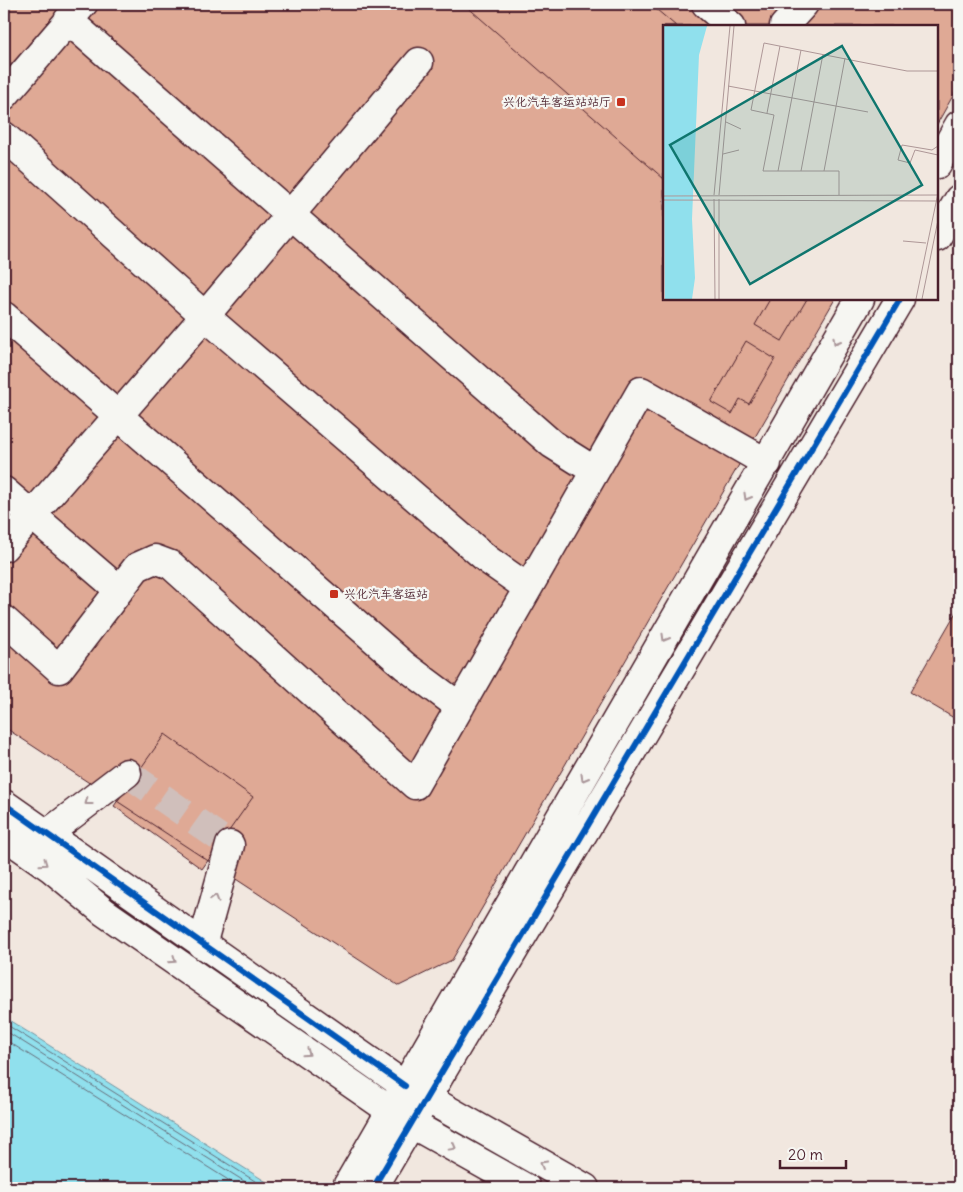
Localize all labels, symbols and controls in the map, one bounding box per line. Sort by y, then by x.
inset map [663,25,938,300]
place label: 兴化汽车客运站站厅 [503,94,611,109]
marker: 兴化汽车客运站站厅 [615,96,627,108]
one-way arrow [832,336,842,345]
one-way arrow [743,492,753,501]
place label: 兴化汽车客运站 [344,586,428,601]
marker: 兴化汽车客运站 [328,588,340,600]
one-way arrow [662,632,672,641]
one-way arrow [580,773,590,782]
one-way arrow [85,797,94,806]
one-way arrow [38,857,47,866]
one-way arrow [210,894,220,902]
one-way arrow [168,954,177,963]
one-way arrow [301,1047,310,1056]
scale bar [780,1137,847,1169]
one-way arrow [447,1141,456,1151]
text: 20 m [788,1145,823,1164]
one-way arrow [539,1160,548,1170]

